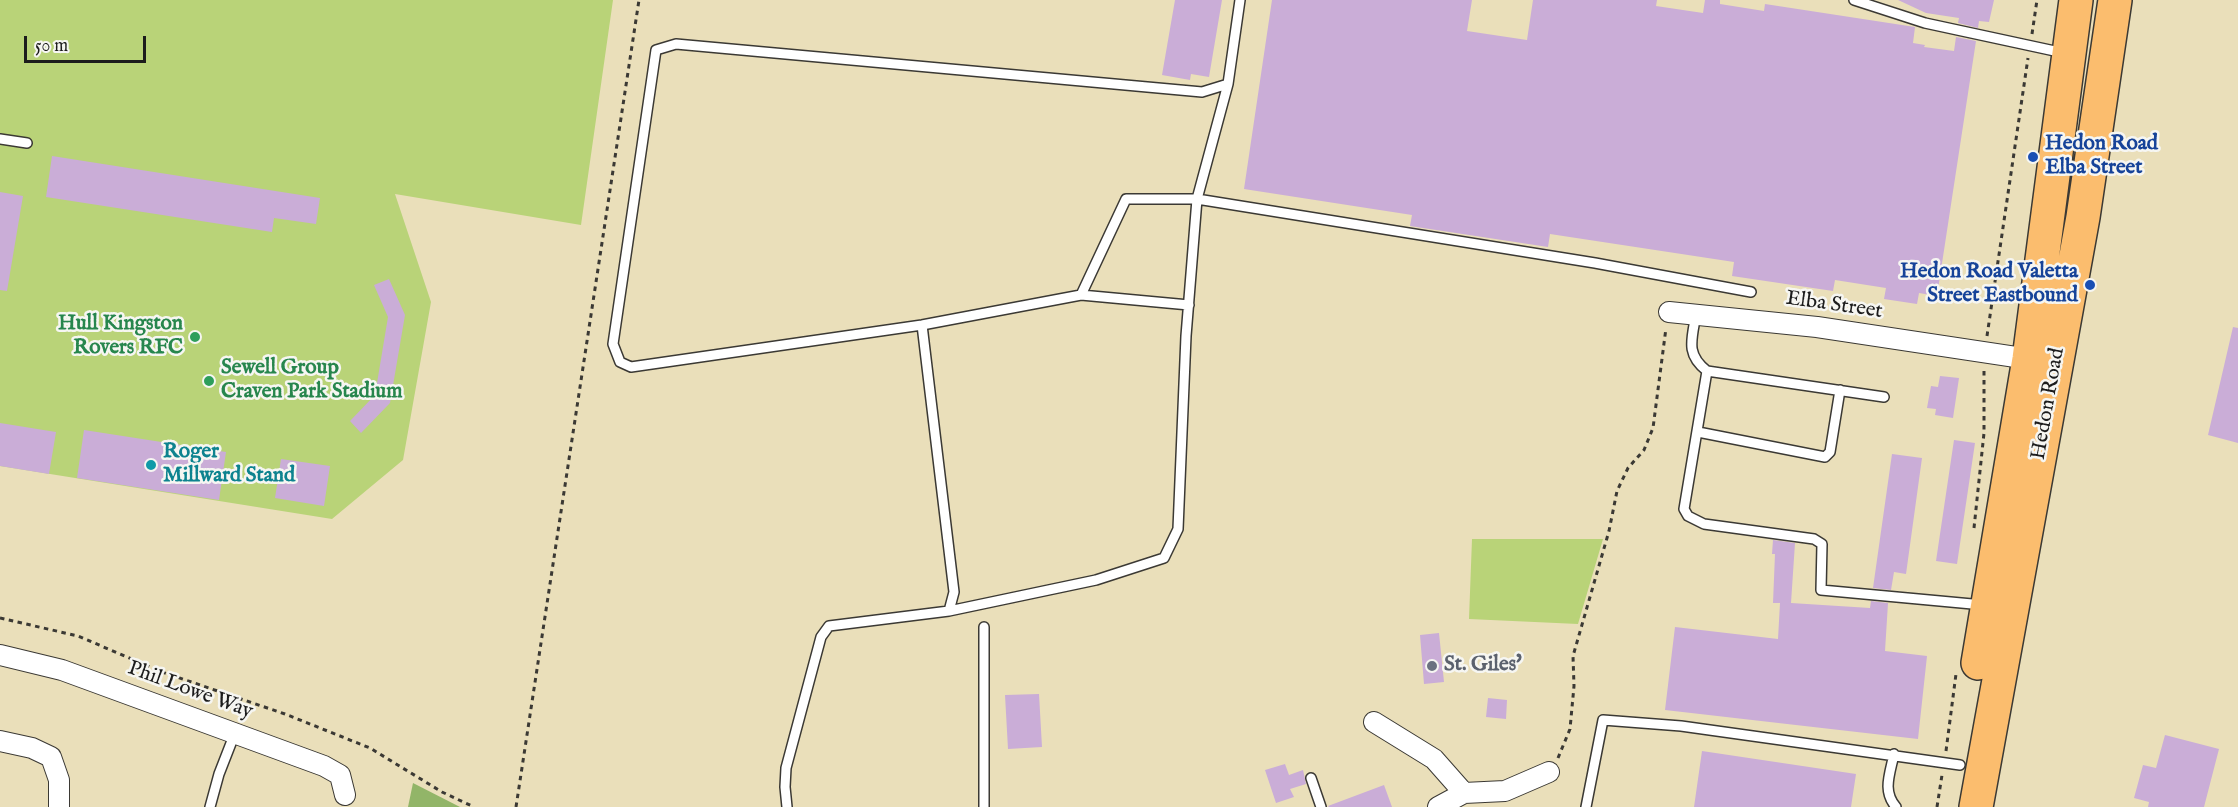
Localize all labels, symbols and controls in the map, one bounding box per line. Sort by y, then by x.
scale bar [27,24,148,62]
text: 50 m [35,35,68,58]
place label: Hedon Road Elba Street [2045,132,2158,182]
marker: Hedon Road Elba Street [2026,150,2040,164]
place label: Hedon Road Valetta Street Eastbound [1900,260,2078,310]
marker: Hedon Road Valetta Street Eastbound [2083,278,2097,292]
street label: Elba Street [1784,287,1884,325]
place label: Hull Kingston Rovers RFC [58,312,183,362]
marker: Hull Kingston Rovers RFC [188,330,202,344]
street label: Hedon Road [2027,346,2071,462]
place label: Sewell Group Craven Park Stadium [221,356,402,406]
marker: Sewell Group Craven Park Stadium [202,374,216,388]
place label: Roger Millward Stand [163,440,295,490]
marker: Roger Millward Stand [144,458,158,472]
place label: St. Giles' [1444,653,1522,679]
street label: Phil Lowe Way [124,657,256,725]
marker: St. Giles' [1425,659,1439,673]

